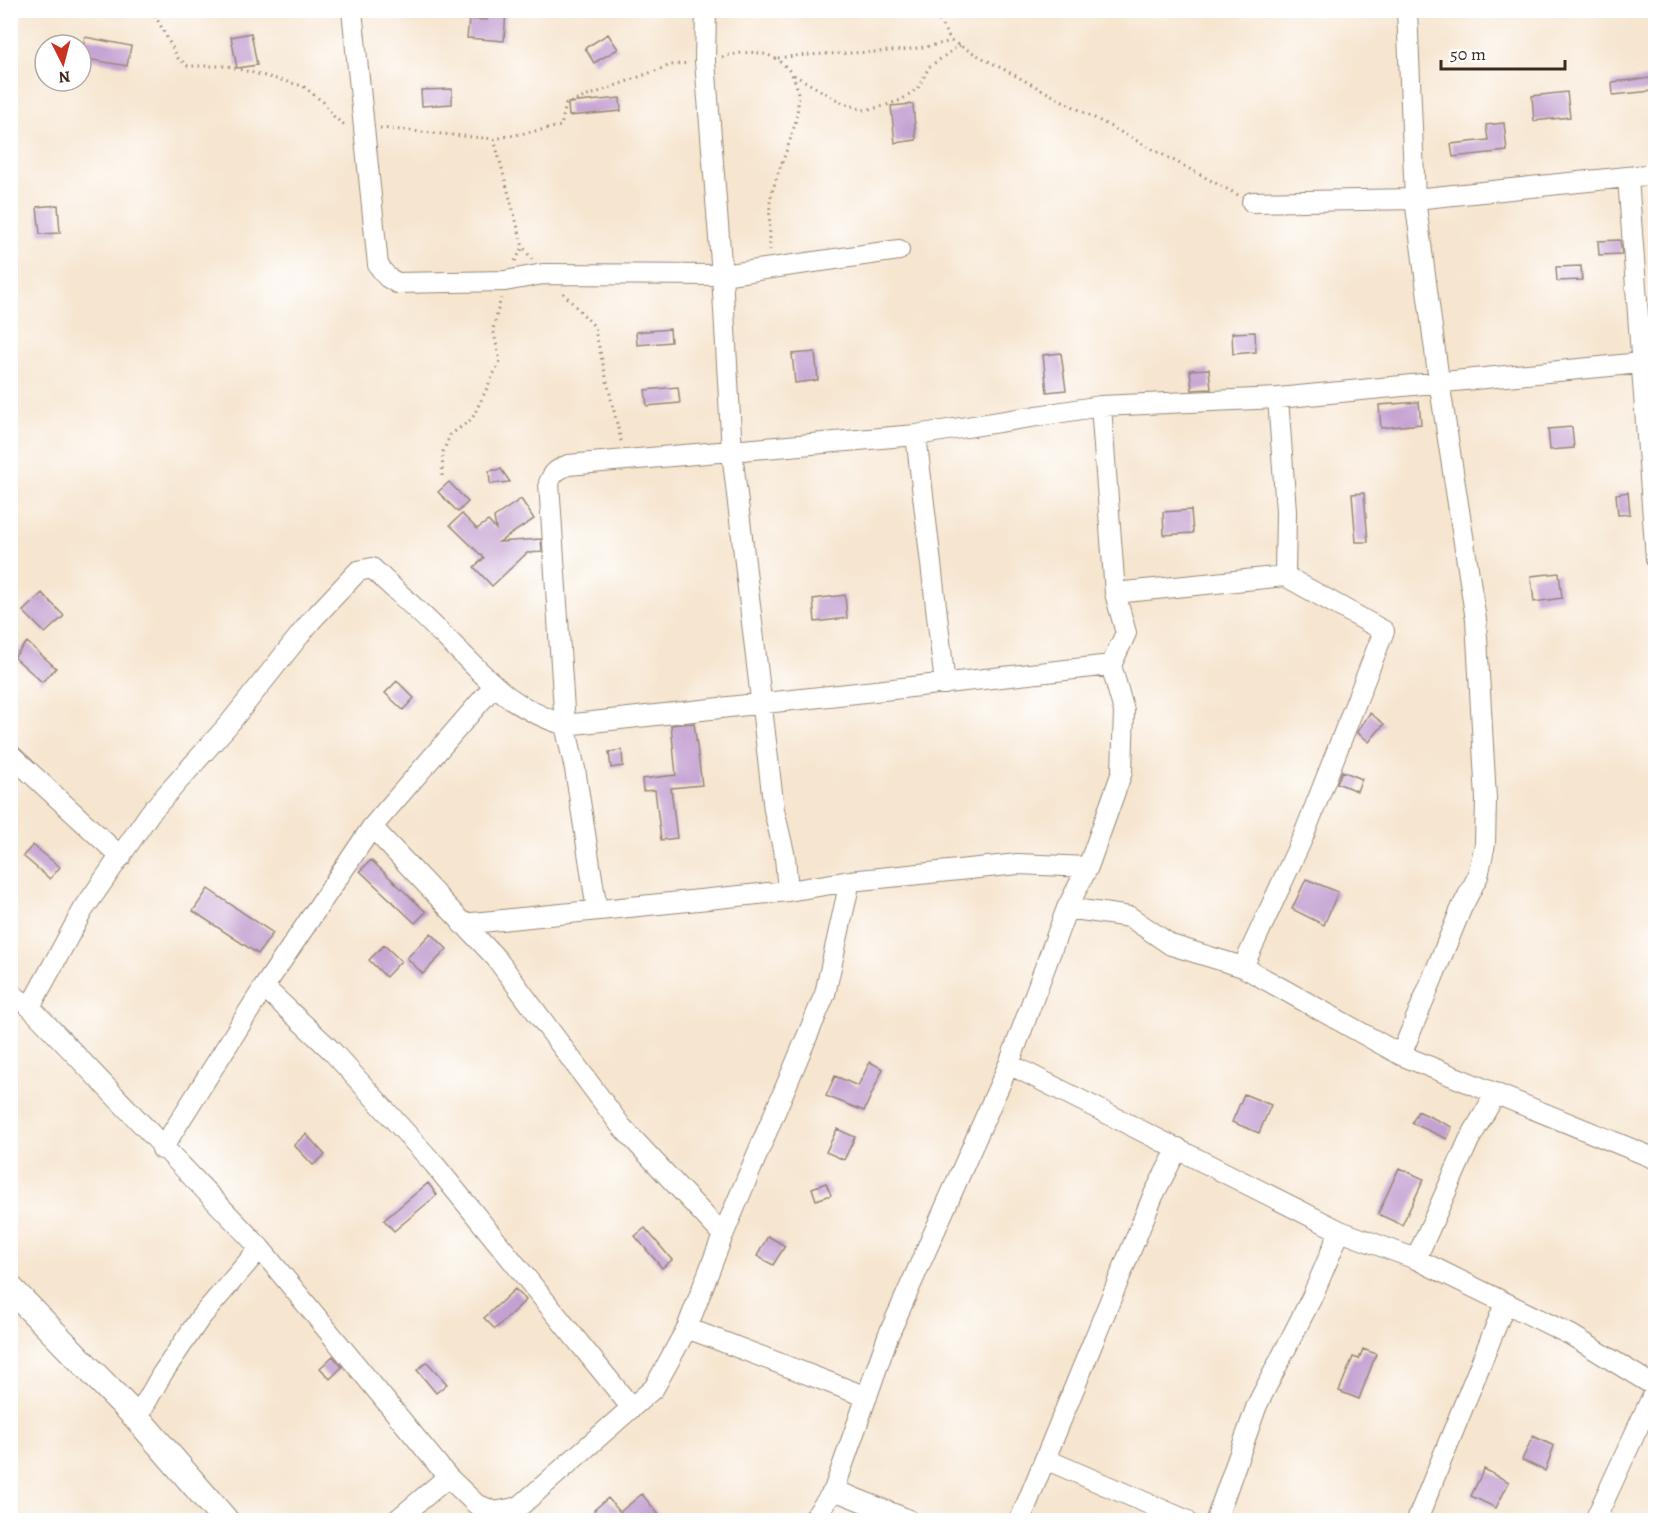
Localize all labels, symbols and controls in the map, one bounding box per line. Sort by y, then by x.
north arrow [33,33,93,93]
scale bar [1441,33,1566,71]
text: 50 m [1450,42,1486,66]
text: N [57,65,71,89]

